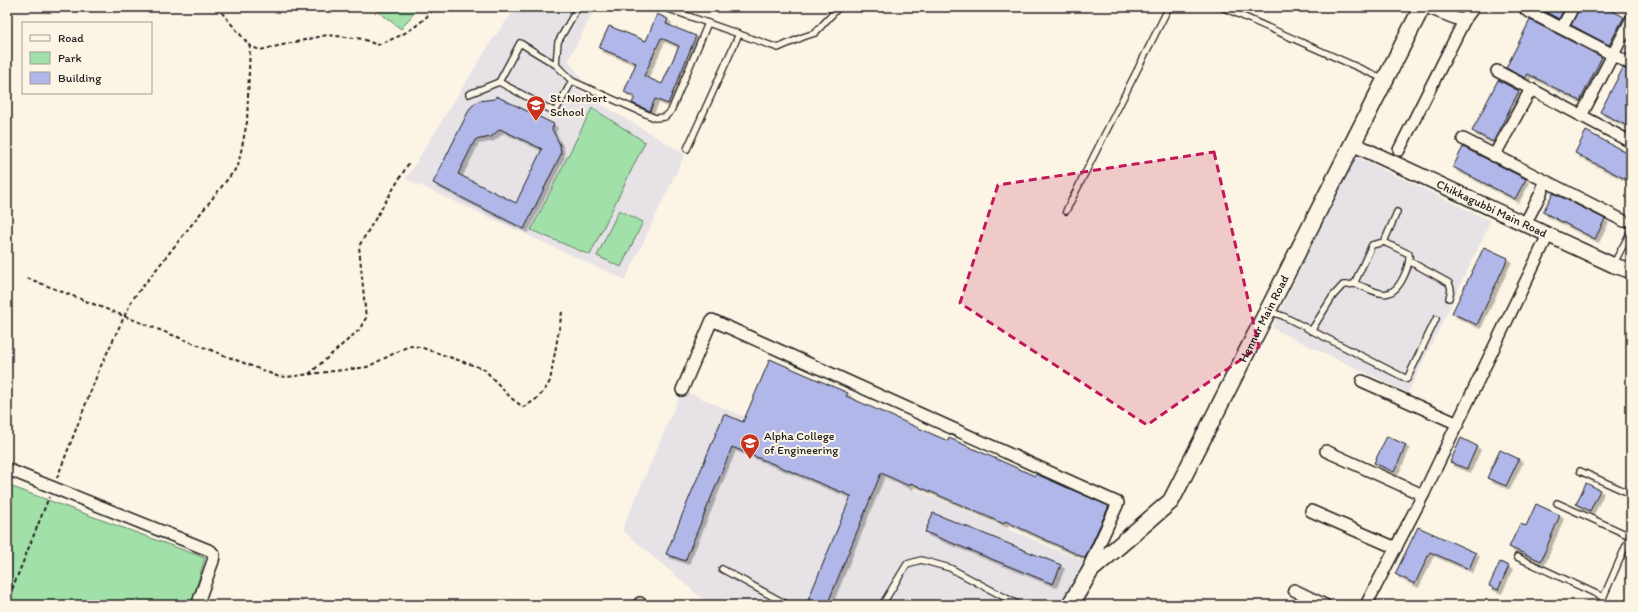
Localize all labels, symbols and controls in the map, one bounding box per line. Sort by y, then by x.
legend [22,22,152,94]
text: Road [58,31,84,45]
text: Park [58,51,82,65]
text: Building [58,71,102,85]
place label: St. Norbert School [550,91,607,119]
school or university icon: St. Norbert School [525,94,547,122]
street label: Chikkagubbi Main Road [1434,177,1550,241]
street label: Hennur Main Road [1236,272,1292,364]
place label: Alpha College of Engineering [764,429,839,457]
school or university icon: Alpha College of Engineering [739,432,761,460]

